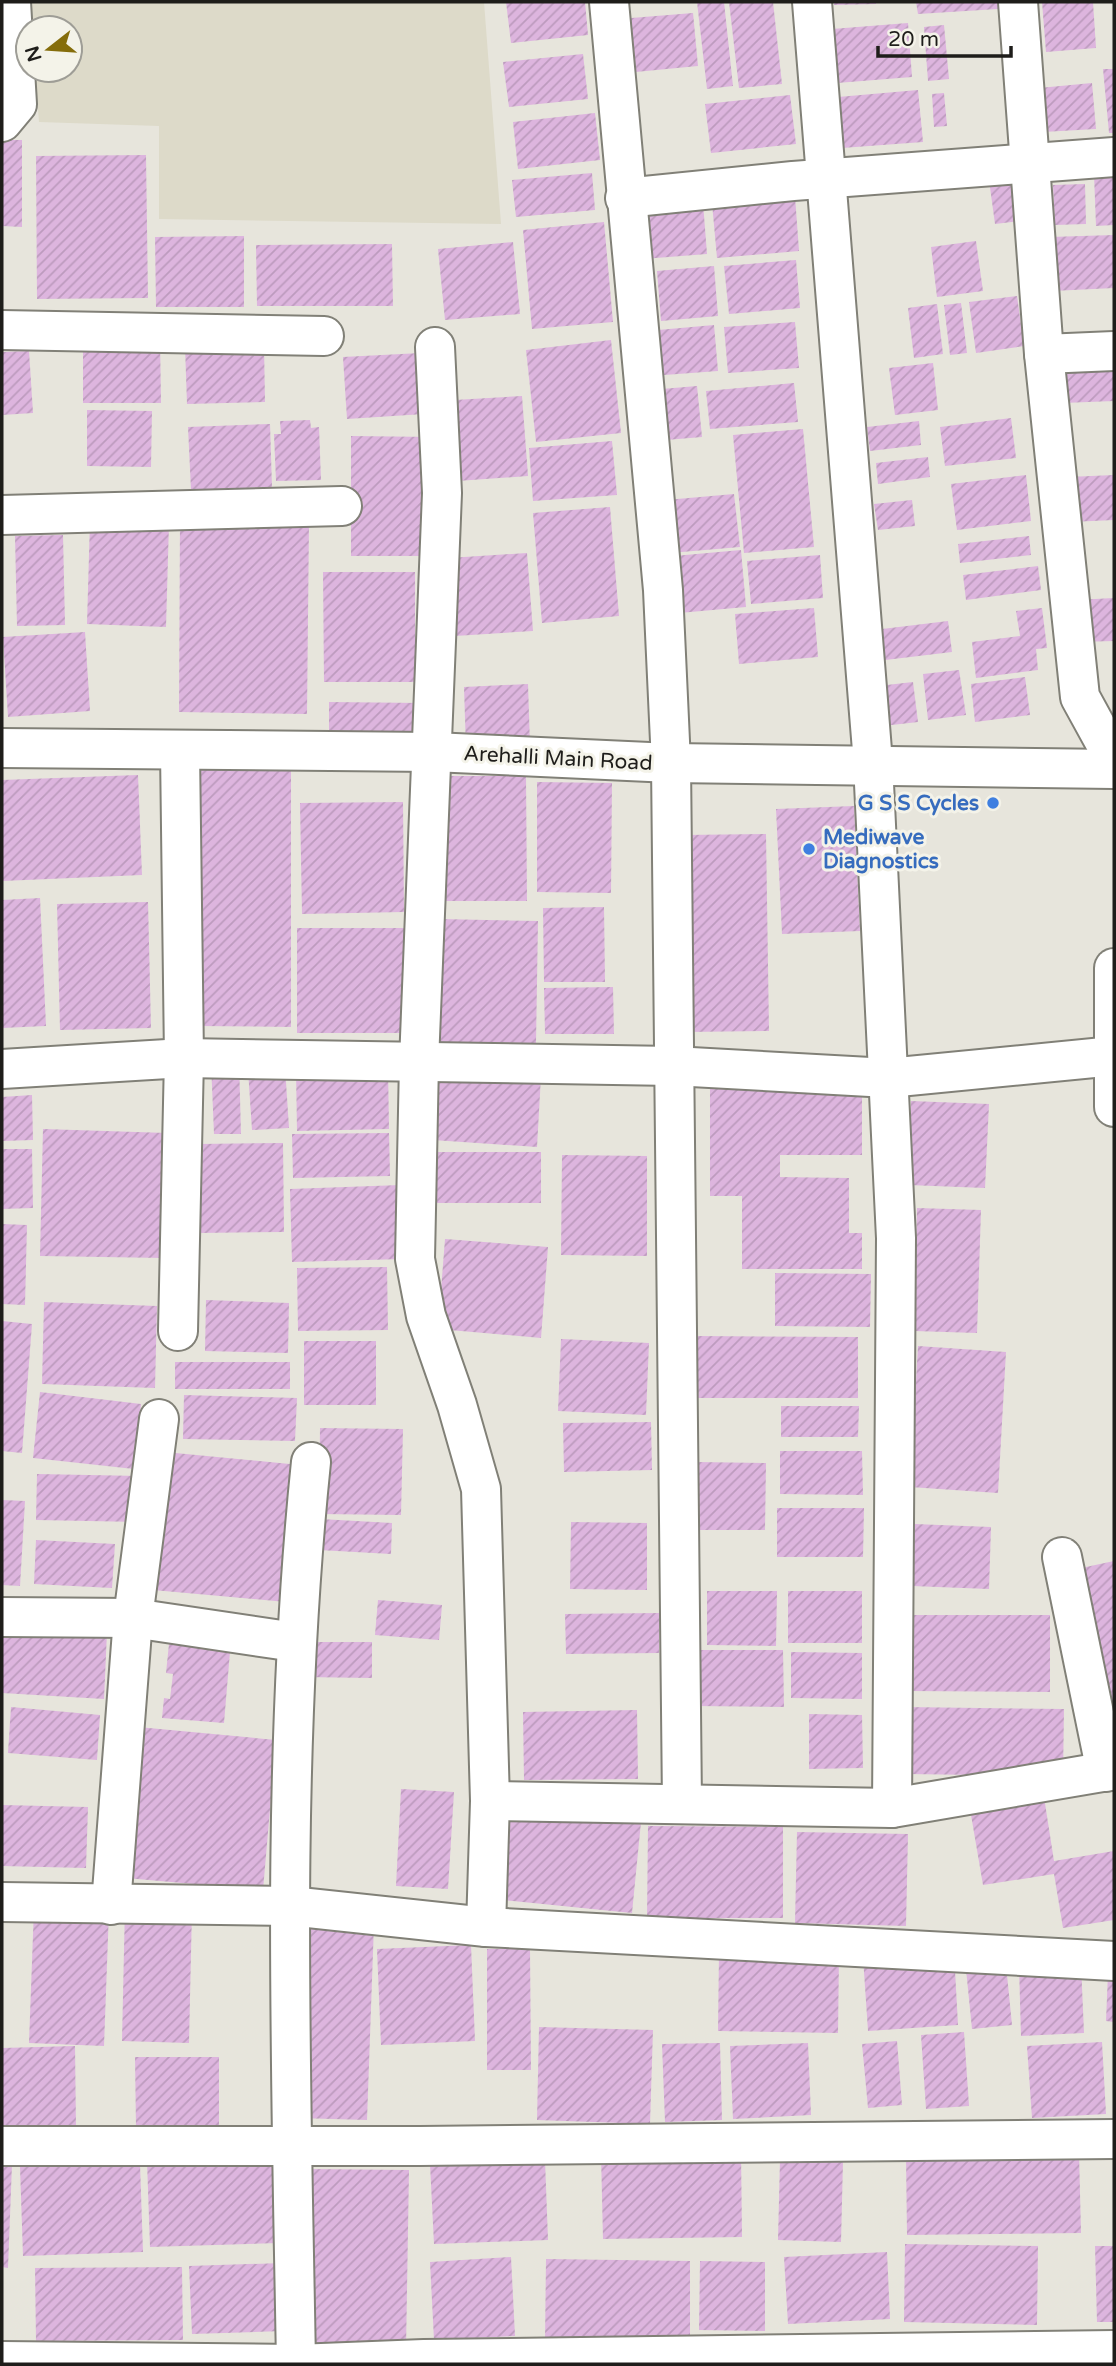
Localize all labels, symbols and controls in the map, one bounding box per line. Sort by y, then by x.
north arrow [14,14,84,84]
scale bar [878,14,1011,58]
text: 20 m [888,27,939,52]
text: N [21,43,46,64]
street label: Arehalli Main Road [463,741,653,776]
place label: G S S Cycles [858,791,979,816]
marker: G S S Cycles [985,795,1001,811]
place label: Mediwave Diagnostics [823,825,939,874]
marker: Mediwave Diagnostics [801,841,817,857]

